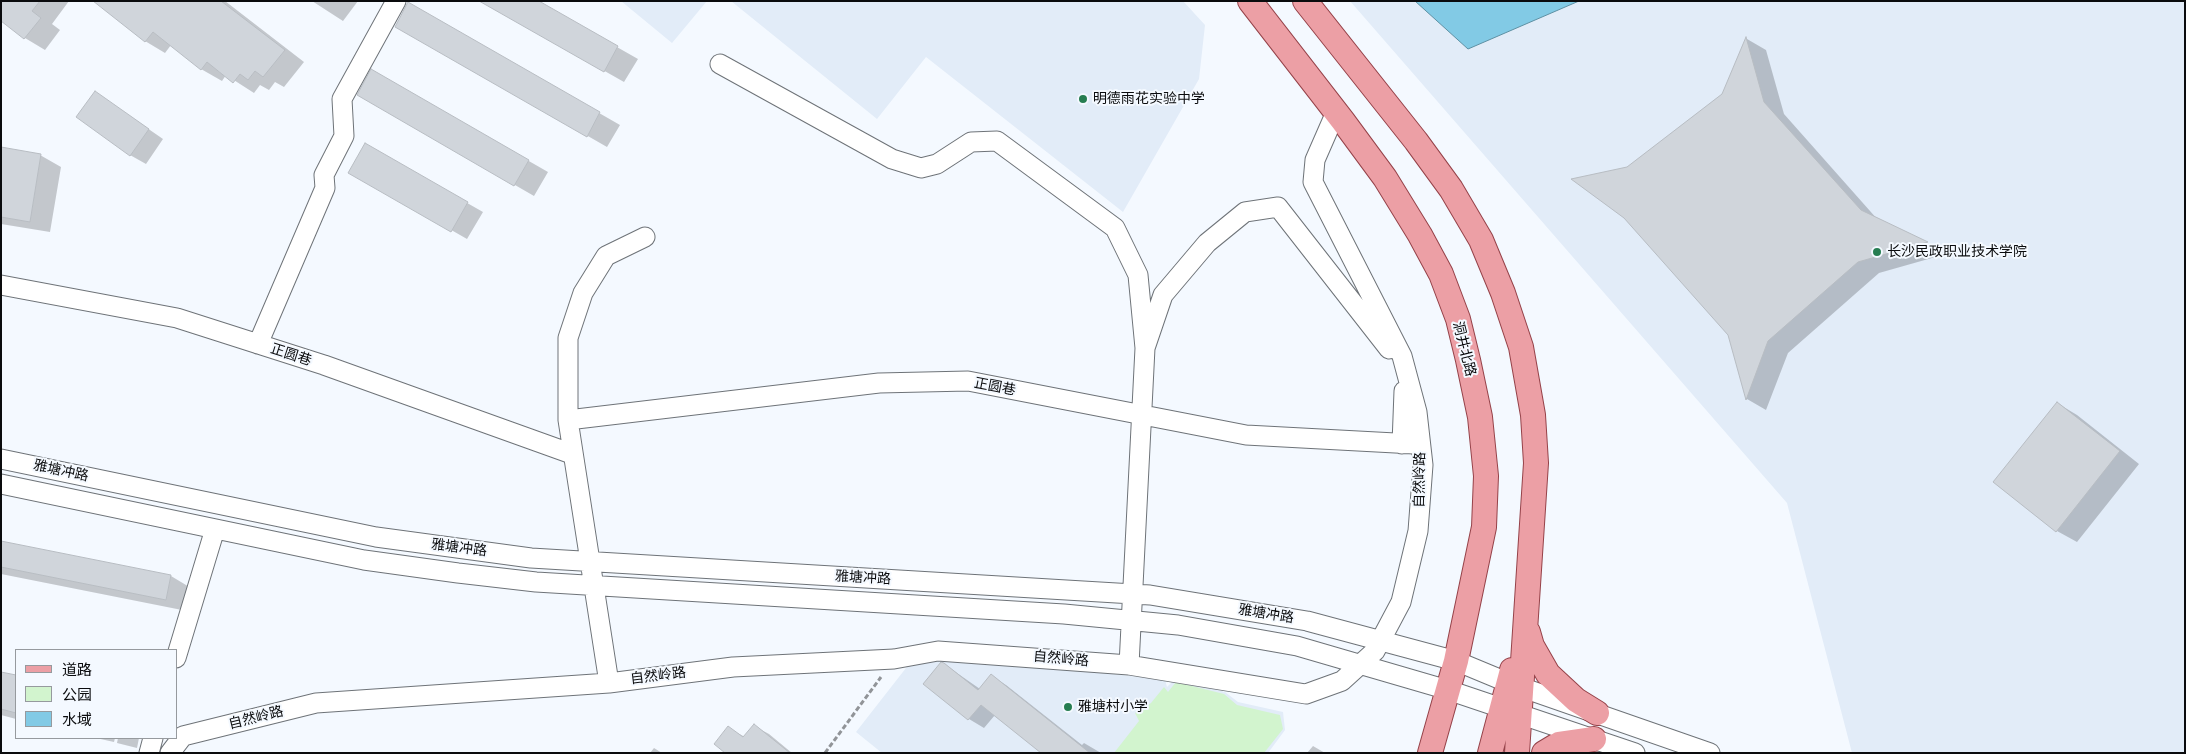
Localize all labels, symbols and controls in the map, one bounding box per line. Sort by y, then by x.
place label: 明德雨花实验中学 [1093,91,1205,107]
marker: 明德雨花实验中学 [1077,93,1089,105]
place label: 长沙民政职业技术学院 [1887,244,2027,260]
marker: 长沙民政职业技术学院 [1871,246,1883,258]
street label: 洞井北路 [1449,320,1479,378]
street label: 正圆巷 [268,341,314,369]
street label: 正圆巷 [973,375,1017,399]
street label: 自然岭路 [1411,452,1429,508]
street label: 雅塘冲路 [32,457,90,485]
street label: 雅塘冲路 [430,536,488,560]
street label: 雅塘冲路 [835,568,891,588]
street label: 雅塘冲路 [1237,601,1295,627]
street label: 自然岭路 [1032,648,1090,670]
legend [15,649,178,739]
text: 道路 [62,660,92,679]
street label: 自然岭路 [629,664,687,688]
text: 公园 [62,685,92,704]
place label: 雅塘村小学 [1078,699,1148,715]
marker: 雅塘村小学 [1062,701,1074,713]
street label: 自然岭路 [227,703,285,733]
text: 水域 [62,710,92,729]

